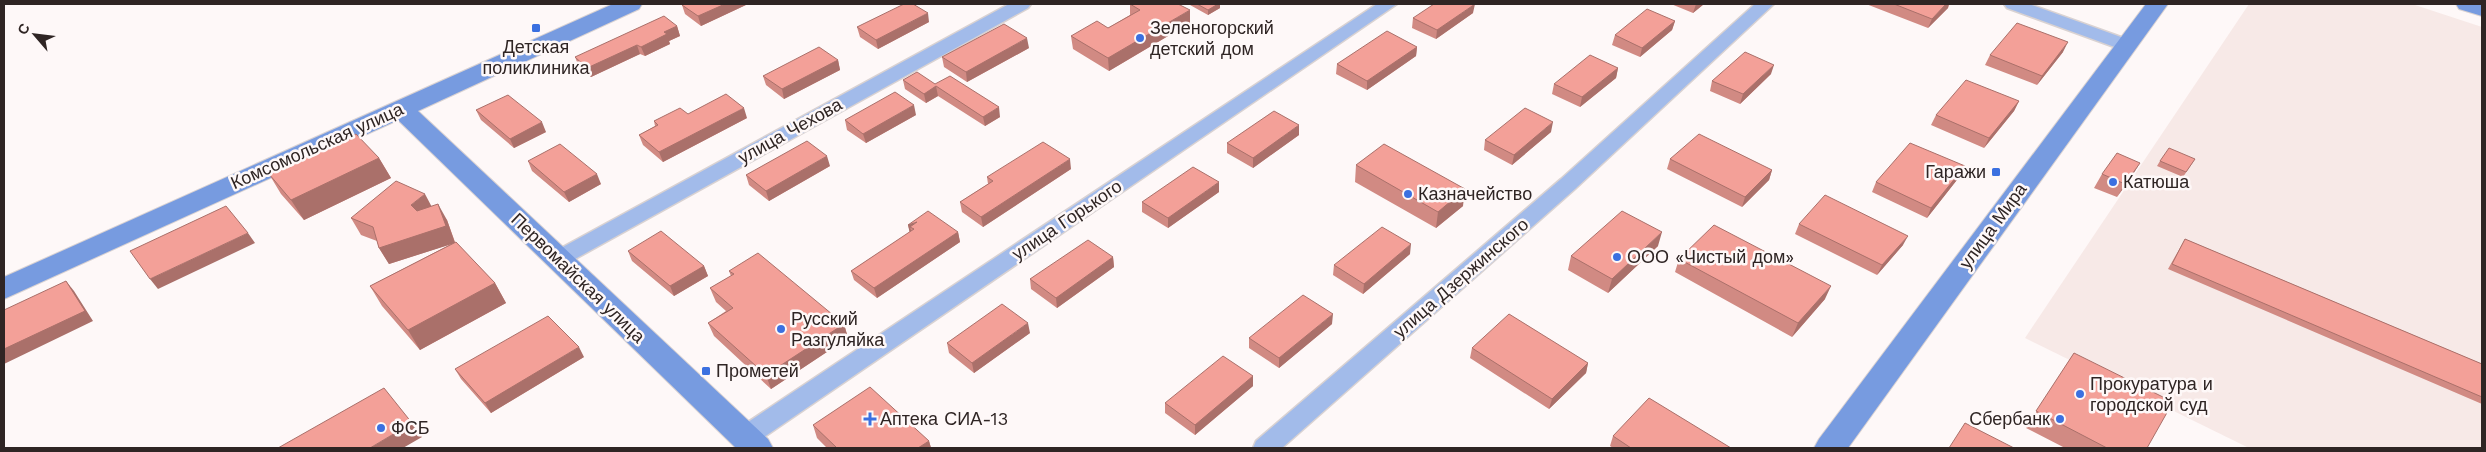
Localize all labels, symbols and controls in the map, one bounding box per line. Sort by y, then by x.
north arrow [10,10,60,60]
place label: Зеленогорский детский дом [1150,17,1274,59]
text: С [14,21,33,37]
marker: Детская поликлиника [530,22,542,34]
marker: Зеленогорский детский дом [1134,32,1146,44]
place label: Детская поликлиника [483,36,590,78]
street label: улица Чехова [734,93,846,168]
street label: Комсомольская улица [227,98,407,193]
place label: Гаражи [1925,161,1986,182]
marker: Гаражи [1990,166,2002,178]
place label: Катюша [2123,171,2190,192]
street label: улица Горького [1008,175,1126,264]
marker: Катюша [2107,176,2119,188]
street label: улица Мира [1955,178,2031,273]
place label: Казначейство [1418,183,1532,204]
marker: Казначейство [1402,188,1414,200]
street label: Первомайская улица [507,208,650,348]
street label: улица Дзержинского [1389,213,1532,342]
place label: ООО «Чистый дом» [1627,246,1794,267]
marker: ООО «Чистый дом» [1611,251,1623,263]
place label: Русский Разгуляйка [791,308,885,350]
marker: Русский Разгуляйка [775,323,787,335]
place label: Прометей [716,360,799,381]
marker: Прометей [700,365,712,377]
place label: Прокуратура и городской суд [2090,373,2213,415]
marker: Прокуратура и городской суд [2074,388,2086,400]
place label: Аптека СИА-13 [880,408,1008,429]
place label: Сбербанк [1969,408,2050,429]
marker: Аптека СИА-13 [864,413,876,425]
marker: Сбербанк [2054,413,2066,425]
place label: ФСБ [391,417,430,438]
marker: ФСБ [375,422,387,434]

